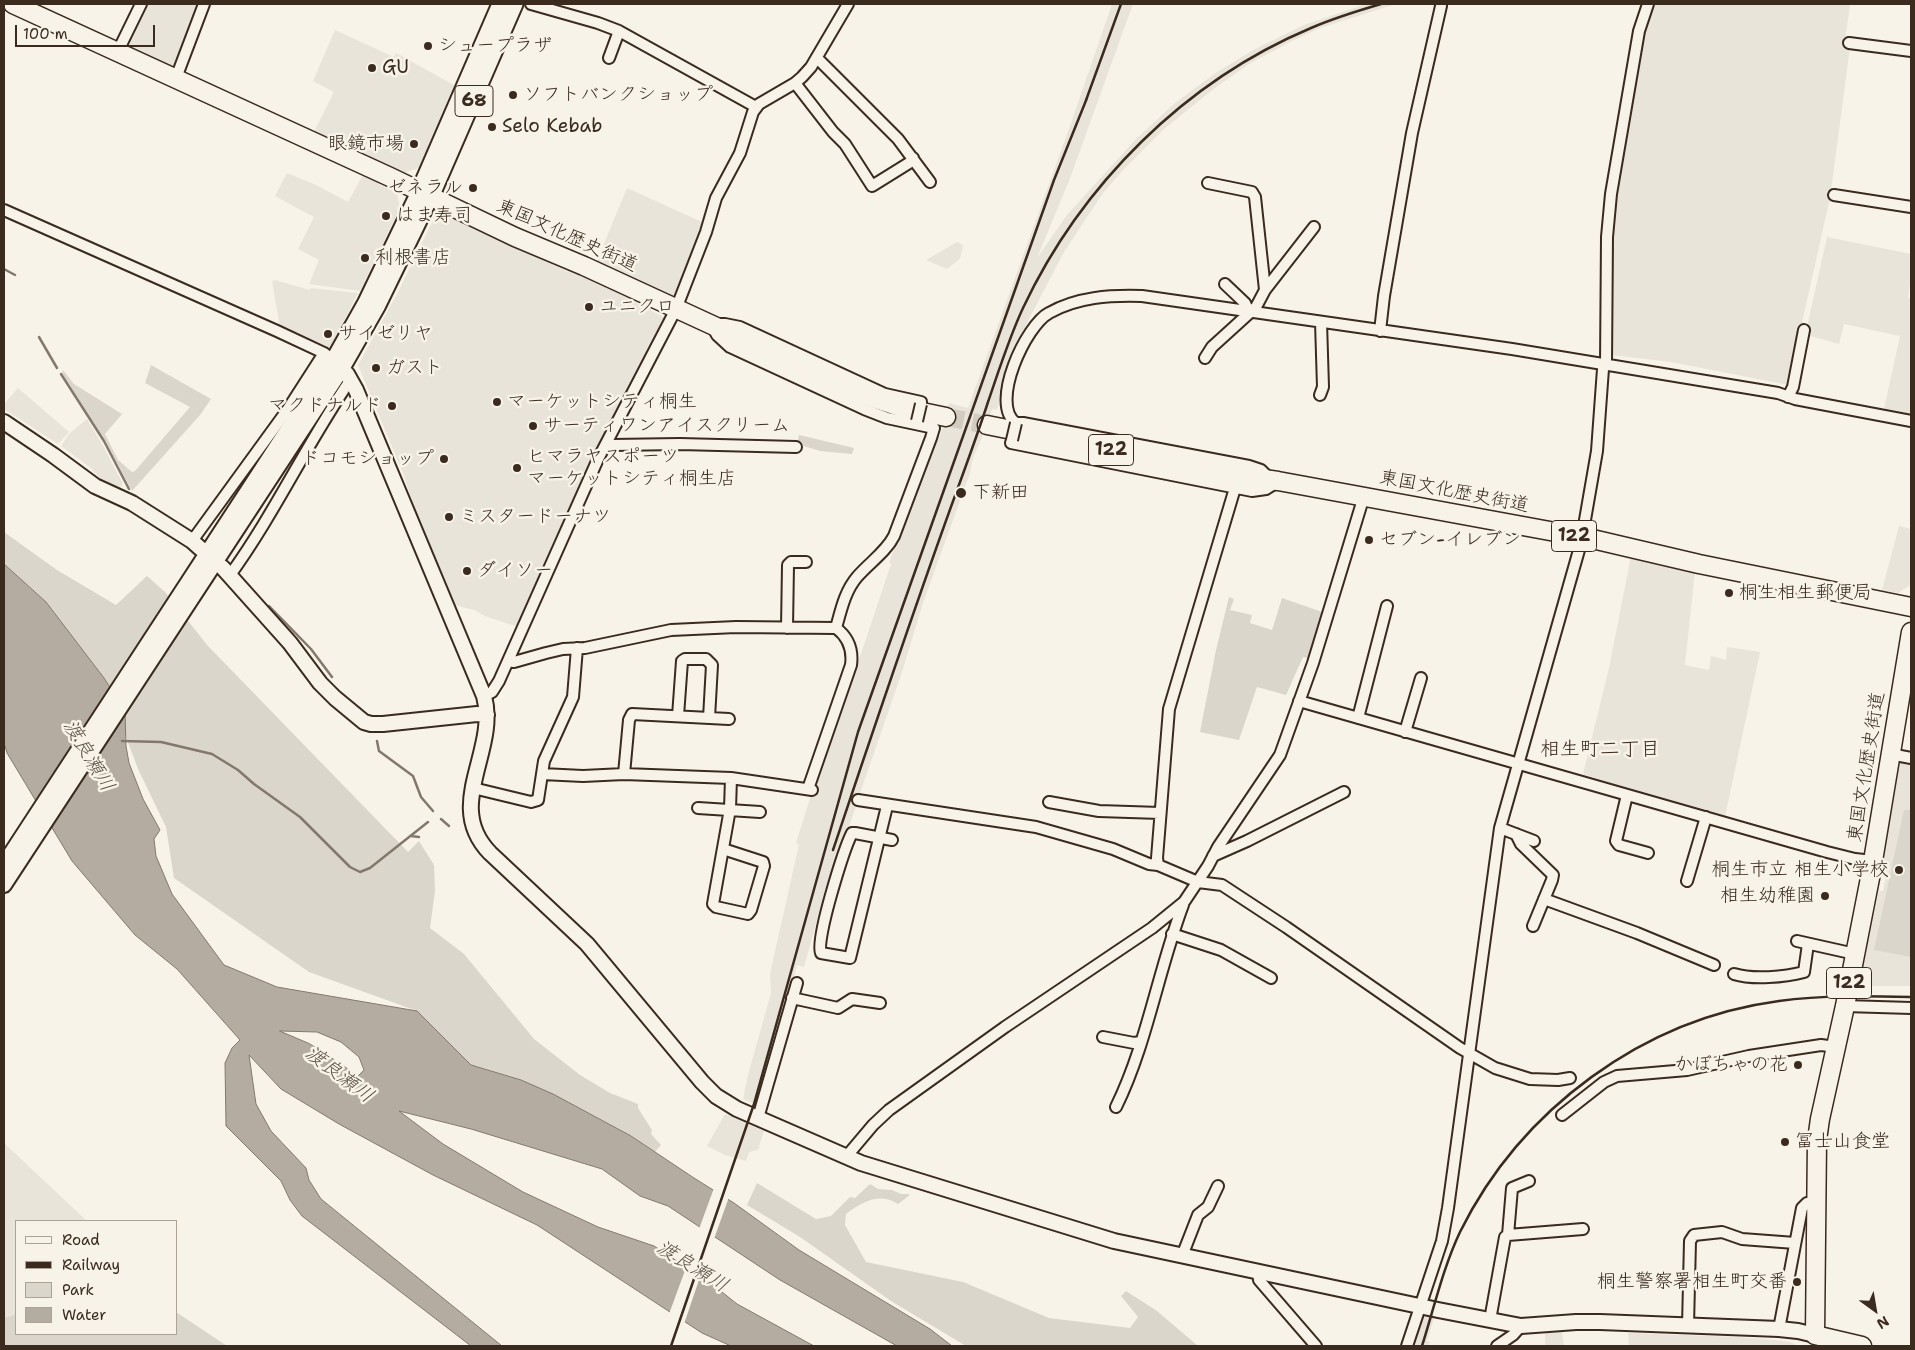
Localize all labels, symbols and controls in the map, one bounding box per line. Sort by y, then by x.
scale bar [18,15,158,47]
text: 100 m [23,24,68,44]
place label: シュープラザ [438,35,552,57]
marker: シュープラザ [422,40,434,52]
place label: GU [382,57,409,79]
marker: GU [366,62,378,74]
place label: ソフトバンクショップ [523,84,713,106]
road number: 68 [455,85,493,116]
marker: ソフトバンクショップ [507,89,519,101]
place label: Selo Kebab [502,116,603,138]
marker: Selo Kebab [486,121,498,133]
place label: 眼鏡市場 [328,133,404,155]
marker: 眼鏡市場 [408,138,420,150]
place label: ゼネラル [387,177,463,199]
marker: ゼネラル [467,182,479,194]
street label: 東国文化歴史街道 [493,195,641,277]
place label: はま寿司 [396,205,472,227]
marker: はま寿司 [380,210,392,222]
place label: 利根書店 [375,247,451,269]
marker: 利根書店 [359,252,371,264]
place label: ユニクロ [599,296,675,318]
marker: ユニクロ [583,301,595,313]
place label: サイゼリヤ [338,323,433,345]
marker: サイゼリヤ [322,328,334,340]
place label: ガスト [386,357,443,379]
marker: ガスト [370,362,382,374]
place label: マーケットシティ桐生 [507,391,697,413]
place label: マクドナルド [268,395,382,417]
marker: マーケットシティ桐生 [491,396,503,408]
marker: マクドナルド [386,400,398,412]
place label: サーティワンアイスクリーム [543,415,790,437]
marker: サーティワンアイスクリーム [527,420,539,432]
road number: 122 [1088,434,1134,466]
place label: ヒマラヤスポーツ マーケットシティ桐生店 [527,446,736,490]
place label: ドコモショップ [301,448,434,470]
marker: ドコモショップ [438,453,450,465]
marker: ヒマラヤスポーツ マーケットシティ桐生店 [511,462,523,474]
street label: 東国文化歴史街道 [1377,466,1531,518]
place label: 下新田 [972,482,1029,504]
marker: 下新田 [954,486,968,500]
place label: ミスタードーナツ [459,506,611,528]
marker: ミスタードーナツ [443,511,455,523]
road number: 122 [1552,520,1596,552]
place label: セブン-イレブン [1379,529,1521,551]
marker: セブン-イレブン [1363,534,1375,546]
place label: ダイソー [477,560,553,582]
marker: ダイソー [461,565,473,577]
place label: 桐生相生郵便局 [1739,582,1872,604]
marker: 桐生相生郵便局 [1723,587,1735,599]
street label: 東国文化歴史街道 [1844,690,1890,844]
water label: 渡良瀬川 [57,716,119,796]
district label: 相生町二丁目 [1540,738,1660,762]
place label: 桐生市立 相生小学校 [1712,859,1889,881]
marker: 桐生市立 相生小学校 [1893,864,1905,876]
place label: 相生幼稚園 [1720,885,1815,907]
marker: 相生幼稚園 [1819,890,1831,902]
road number: 122 [1826,968,1872,998]
water label: 渡良瀬川 [300,1041,378,1109]
place label: かぼちゃの花 [1674,1054,1788,1076]
marker: かぼちゃの花 [1792,1059,1804,1071]
place label: 冨士山食堂 [1795,1131,1890,1153]
marker: 冨士山食堂 [1779,1136,1791,1148]
legend [15,1220,178,1335]
text: Road [62,1230,100,1250]
water label: 渡良瀬川 [652,1236,732,1298]
text: Railway [62,1255,120,1275]
place label: 桐生警察署相生町交番 [1597,1271,1787,1293]
marker: 桐生警察署相生町交番 [1791,1276,1803,1288]
text: Park [62,1280,94,1300]
north arrow [1850,1285,1900,1335]
text: Water [62,1305,106,1325]
text: N [1873,1312,1892,1333]

